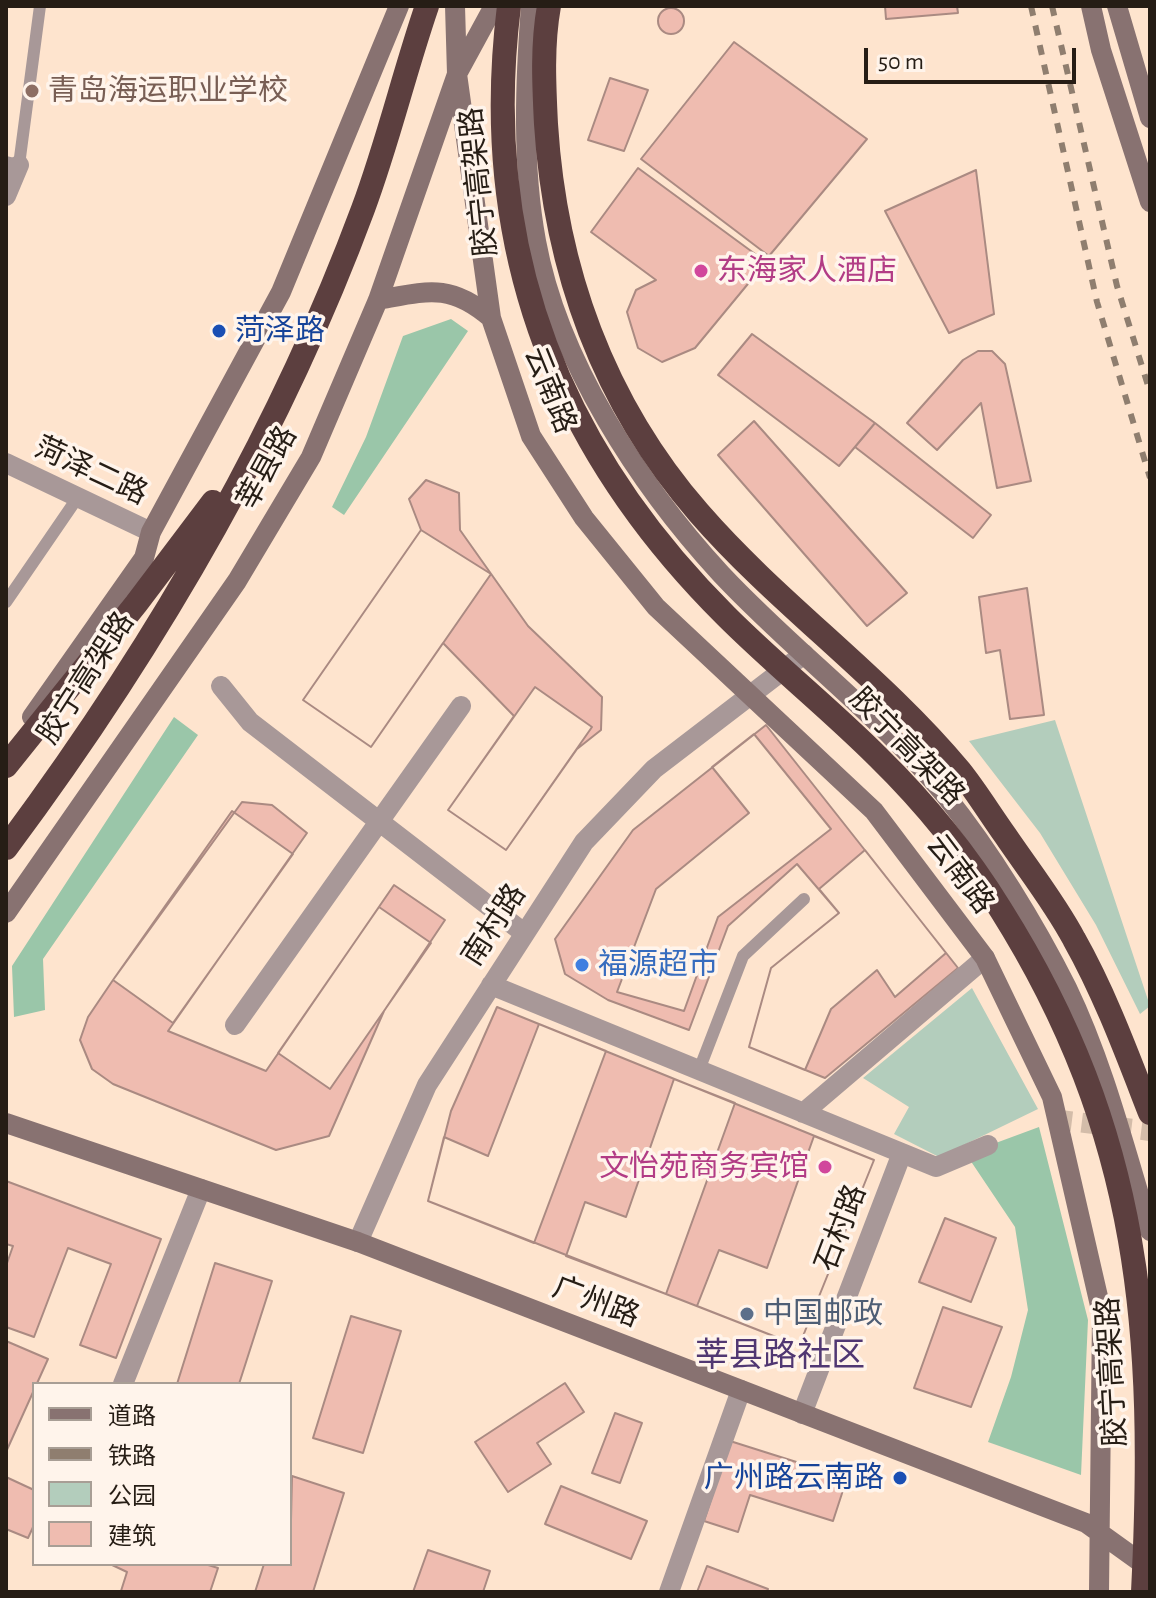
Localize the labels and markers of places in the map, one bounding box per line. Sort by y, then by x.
place label: 青岛海运职业学校 [48,73,288,109]
marker: 青岛海运职业学校 [23,82,41,100]
place label: 东海家人酒店 [717,253,897,289]
marker: 东海家人酒店 [692,262,710,280]
place label: 菏泽路 [235,313,325,349]
marker: 菏泽路 [210,322,228,340]
place label: 福源超市 [598,947,718,983]
marker: 福源超市 [573,956,591,974]
place label: 文怡苑商务宾馆 [599,1149,809,1185]
marker: 文怡苑商务宾馆 [816,1158,834,1176]
place label: 中国邮政 [763,1296,883,1332]
marker: 中国邮政 [738,1305,756,1323]
place label: 广州路云南路 [704,1460,884,1496]
marker: 广州路云南路 [891,1469,909,1487]

